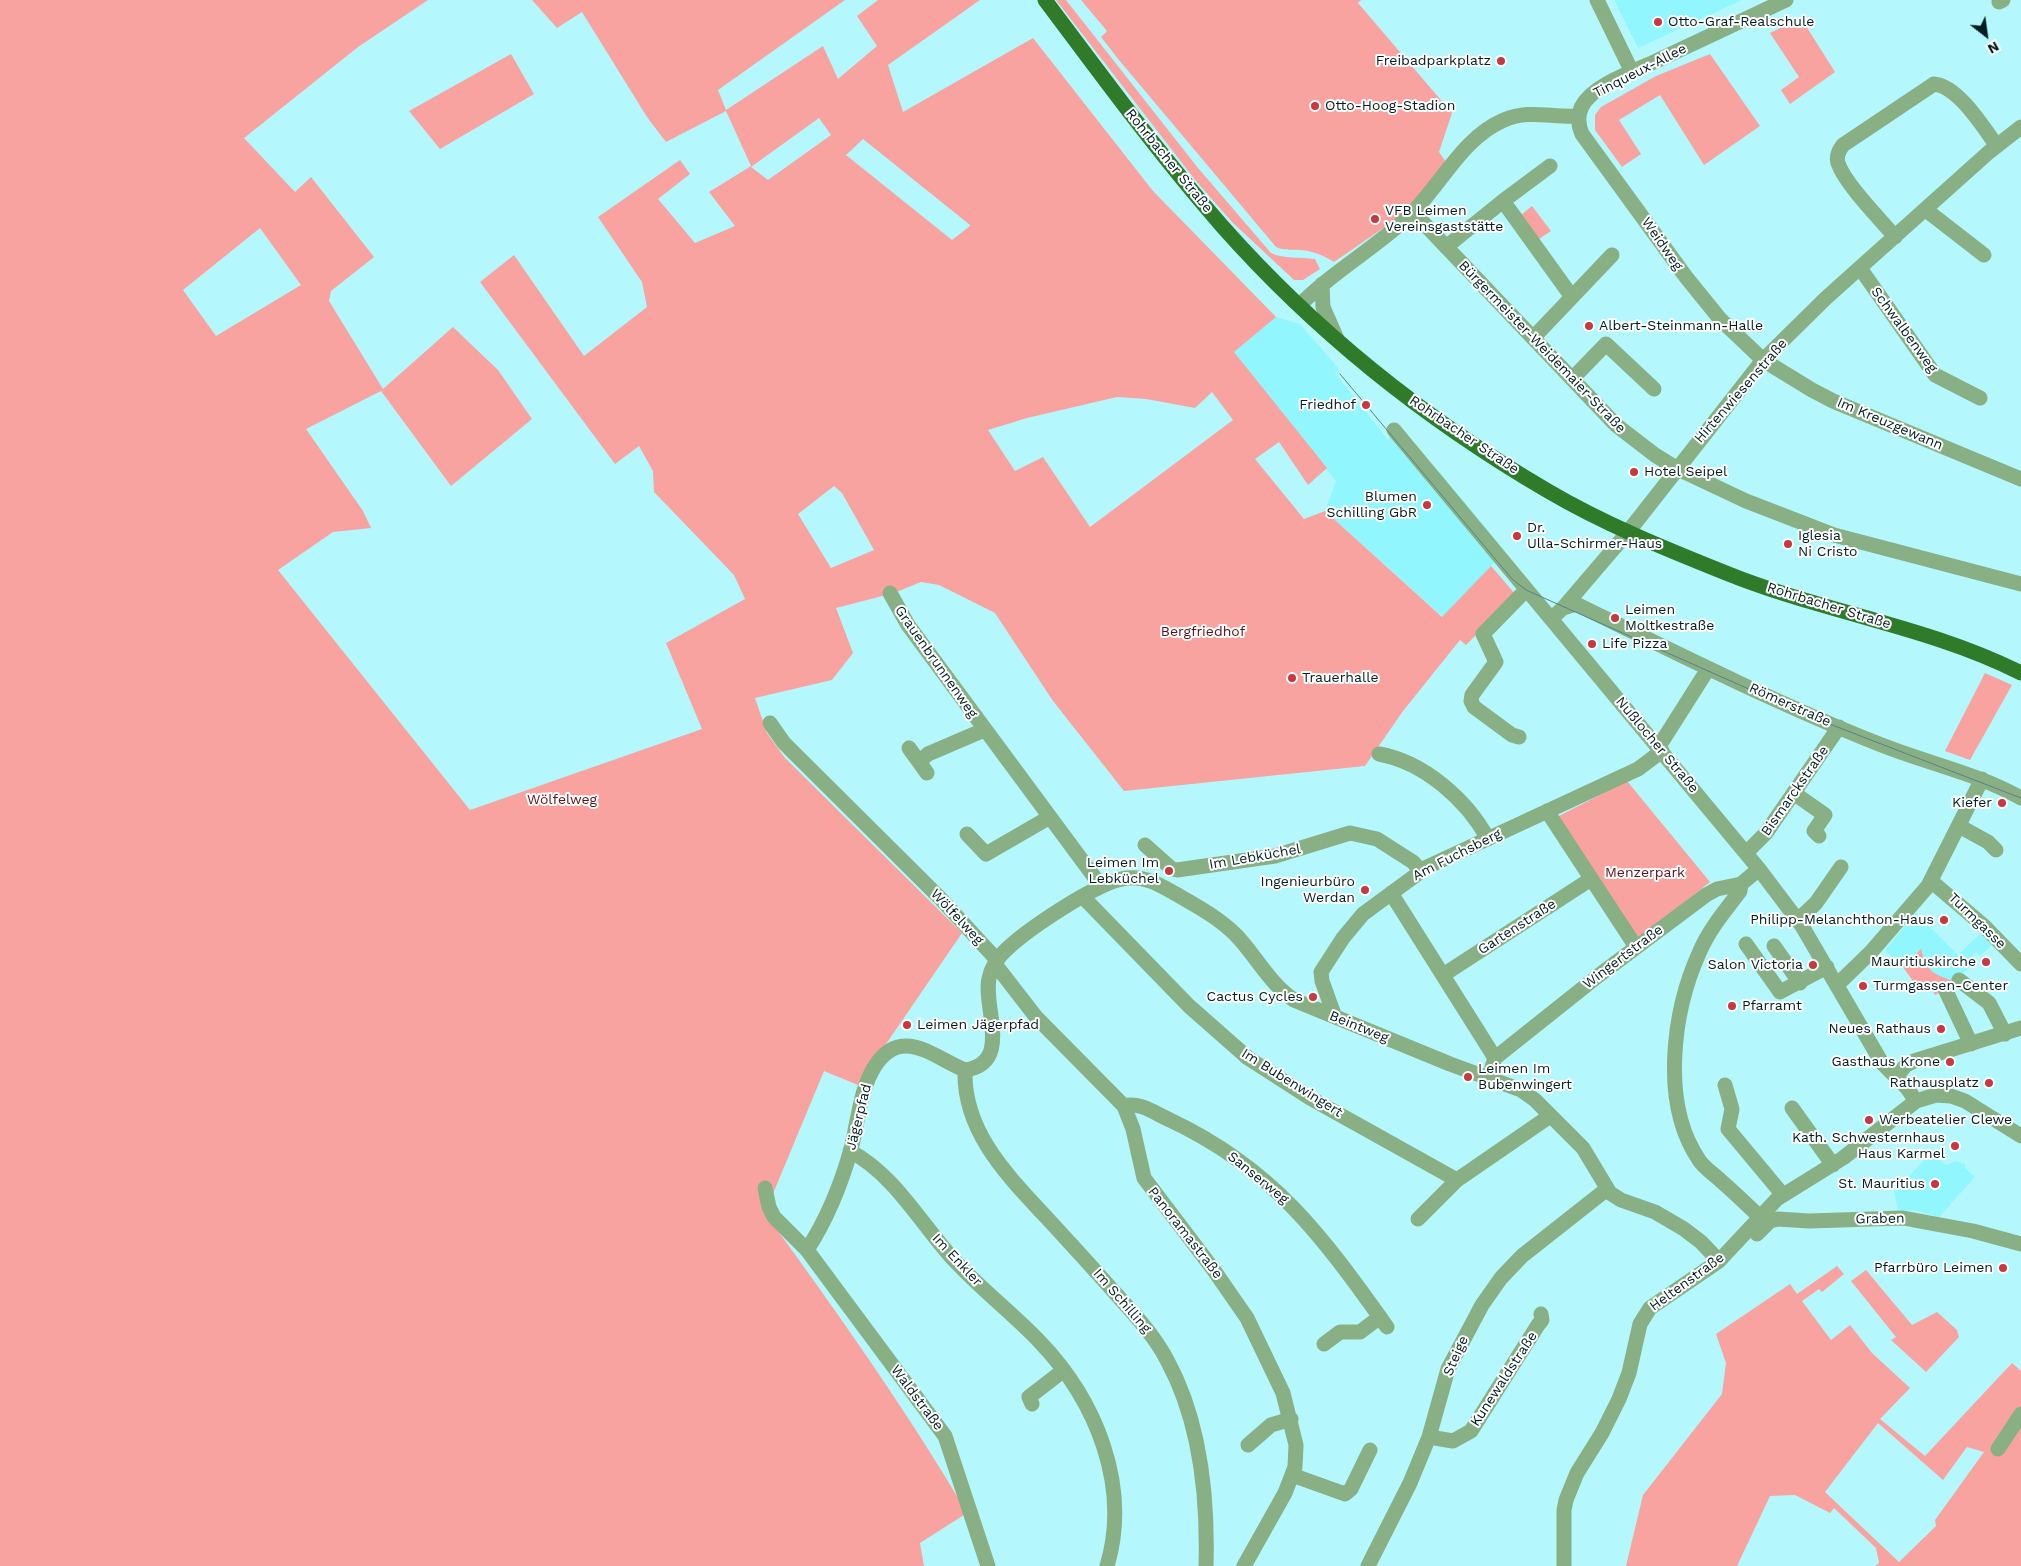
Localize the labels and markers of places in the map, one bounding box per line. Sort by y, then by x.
place label: Otto-Graf-Realschule [1668,14,1814,30]
marker: Otto-Graf-Realschule [1652,16,1664,28]
place label: Freibadparkplatz [1376,53,1491,69]
marker: Freibadparkplatz [1495,55,1507,67]
place label: Otto-Hoog-Stadion [1325,98,1455,114]
marker: Otto-Hoog-Stadion [1309,100,1321,112]
place label: VFB Leimen Vereinsgaststätte [1385,203,1503,236]
marker: VFB Leimen Vereinsgaststätte [1369,213,1381,225]
place label: Albert-Steinmann-Halle [1599,318,1763,334]
marker: Albert-Steinmann-Halle [1583,320,1595,332]
place label: Friedhof [1299,397,1356,413]
marker: Friedhof [1360,399,1372,411]
place label: Hotel Seipel [1644,464,1727,480]
marker: Hotel Seipel [1628,466,1640,478]
place label: Blumen Schilling GbR [1327,489,1417,522]
marker: Blumen Schilling GbR [1421,499,1433,511]
place label: Dr. Ulla-Schirmer-Haus [1527,520,1662,552]
place label: Iglesia Ni Cristo [1798,528,1857,560]
marker: Dr. Ulla-Schirmer-Haus [1511,530,1523,542]
marker: Iglesia Ni Cristo [1782,538,1794,550]
place label: Leimen Moltkestraße [1625,602,1714,634]
marker: Leimen Moltkestraße [1609,612,1621,624]
place label: Life Pizza [1602,636,1667,652]
marker: Life Pizza [1586,638,1598,650]
place label: Trauerhalle [1302,670,1379,686]
marker: Trauerhalle [1286,672,1298,684]
place label: Kiefer [1952,795,1992,811]
marker: Kiefer [1996,797,2008,809]
place label: Leimen Im Lebküchel [1087,855,1159,888]
marker: Leimen Im Lebküchel [1163,865,1175,877]
place label: Ingenieurbüro Werdan [1261,874,1355,906]
marker: Ingenieurbüro Werdan [1359,884,1371,896]
place label: Philipp-Melanchthon-Haus [1750,912,1934,928]
marker: Philipp-Melanchthon-Haus [1938,914,1950,926]
place label: Mauritiuskirche [1871,954,1976,970]
marker: Mauritiuskirche [1980,956,1992,968]
place label: Salon Victoria [1708,957,1803,973]
marker: Salon Victoria [1807,959,1819,971]
place label: Turmgassen-Center [1873,978,2008,994]
marker: Turmgassen-Center [1857,980,1869,992]
place label: Cactus Cycles [1207,989,1303,1005]
marker: Cactus Cycles [1307,991,1319,1003]
place label: Pfarramt [1742,998,1802,1014]
marker: Pfarramt [1726,1000,1738,1012]
place label: Leimen Jägerpfad [917,1017,1039,1033]
marker: Leimen Jägerpfad [901,1019,913,1031]
place label: Neues Rathaus [1828,1021,1931,1037]
marker: Neues Rathaus [1935,1023,1947,1035]
place label: Gasthaus Krone [1832,1054,1940,1070]
marker: Gasthaus Krone [1944,1056,1956,1068]
place label: Leimen Im Bubenwingert [1478,1061,1572,1094]
marker: Leimen Im Bubenwingert [1462,1071,1474,1083]
place label: Rathausplatz [1890,1075,1979,1091]
marker: Rathausplatz [1983,1077,1995,1089]
place label: Werbeatelier Clewe [1879,1112,2012,1128]
marker: Werbeatelier Clewe [1863,1114,1875,1126]
place label: Kath. Schwesternhaus Haus Karmel [1792,1130,1945,1162]
marker: Kath. Schwesternhaus Haus Karmel [1949,1140,1961,1152]
place label: St. Mauritius [1838,1176,1925,1192]
marker: St. Mauritius [1929,1178,1941,1190]
place label: Pfarrbüro Leimen [1874,1260,1993,1276]
marker: Pfarrbüro Leimen [1997,1262,2009,1274]

